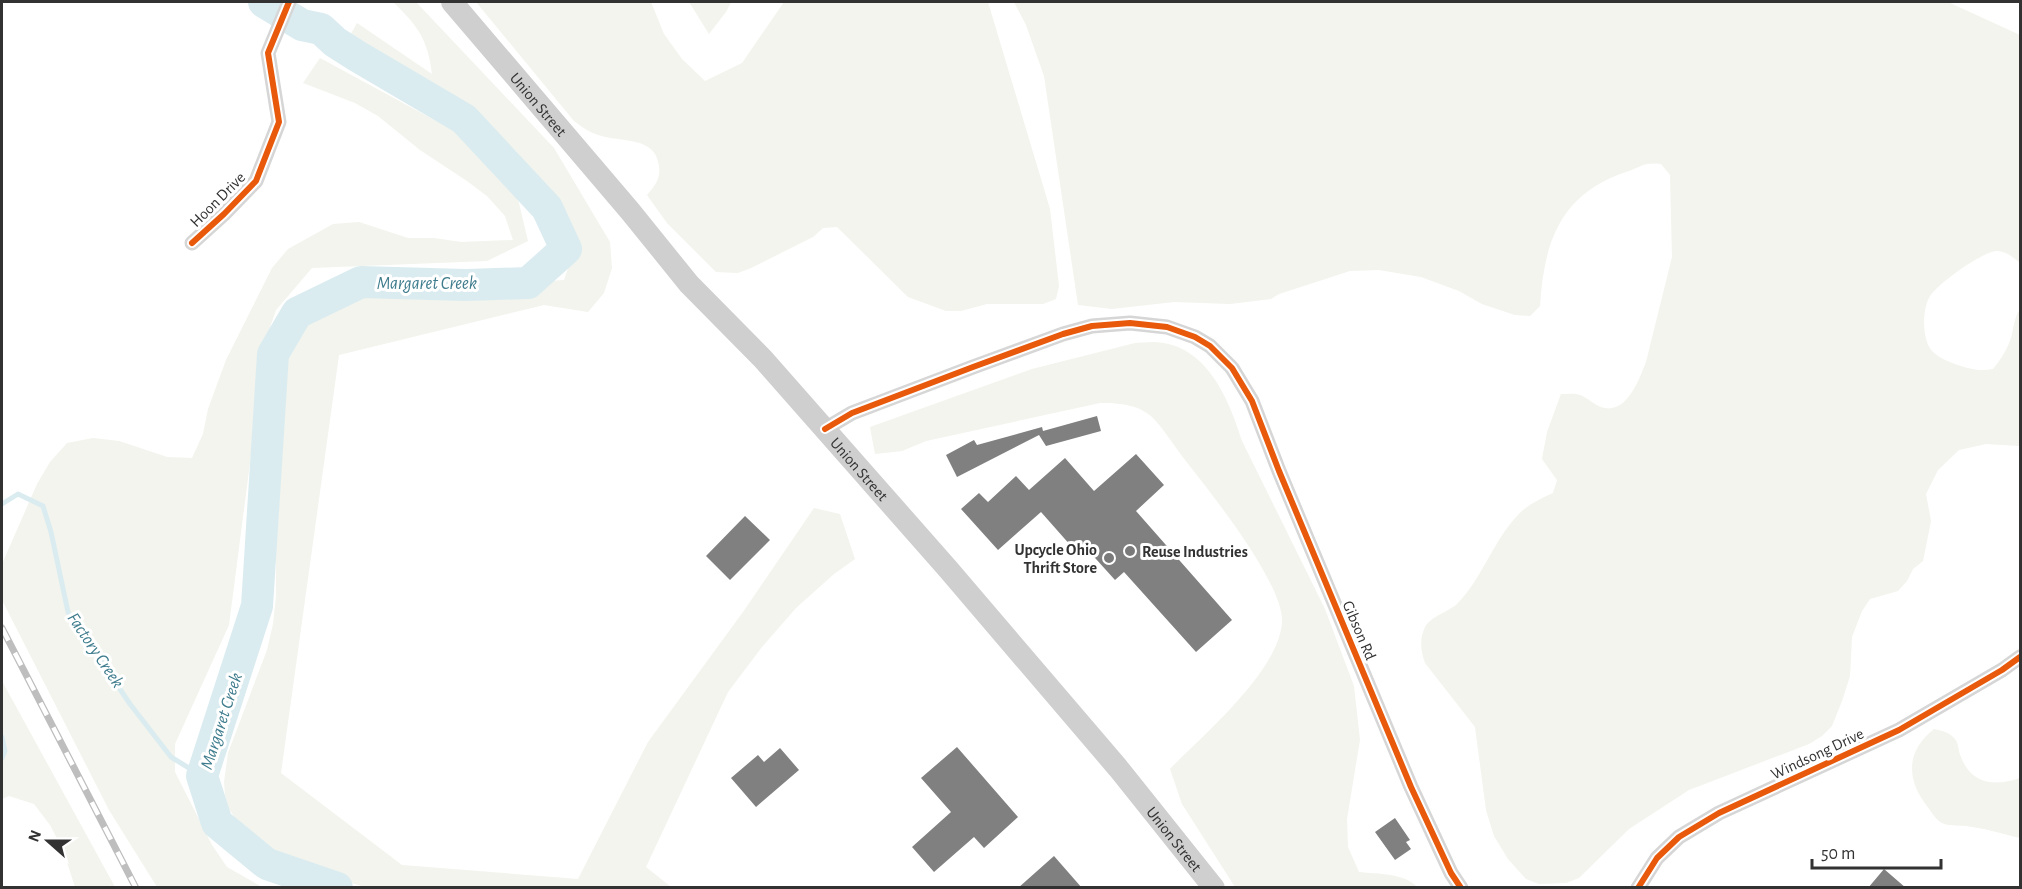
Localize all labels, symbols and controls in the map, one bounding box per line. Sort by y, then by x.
street label: Union Street [507,70,570,140]
street label: Hoon Drive [187,169,248,230]
water label: Margaret Creek [377,275,477,293]
street label: Union Street [827,435,891,504]
place label: Upcycle Ohio Thrift Store [1014,542,1097,576]
marker: Reuse Industries [1123,544,1137,558]
place label: Reuse Industries [1142,544,1248,560]
marker: Upcycle Ohio Thrift Store [1102,551,1116,565]
street label: Gibson Rd [1339,598,1379,662]
water label: Factory Creek [64,610,127,691]
water label: Margaret Creek [198,671,246,772]
street label: Windsong Drive [1769,725,1866,782]
street label: Union Street [1143,804,1205,875]
north arrow [18,811,78,871]
text: N [25,828,44,844]
scale bar [1812,832,1941,870]
text: 50 m [1821,845,1855,863]

